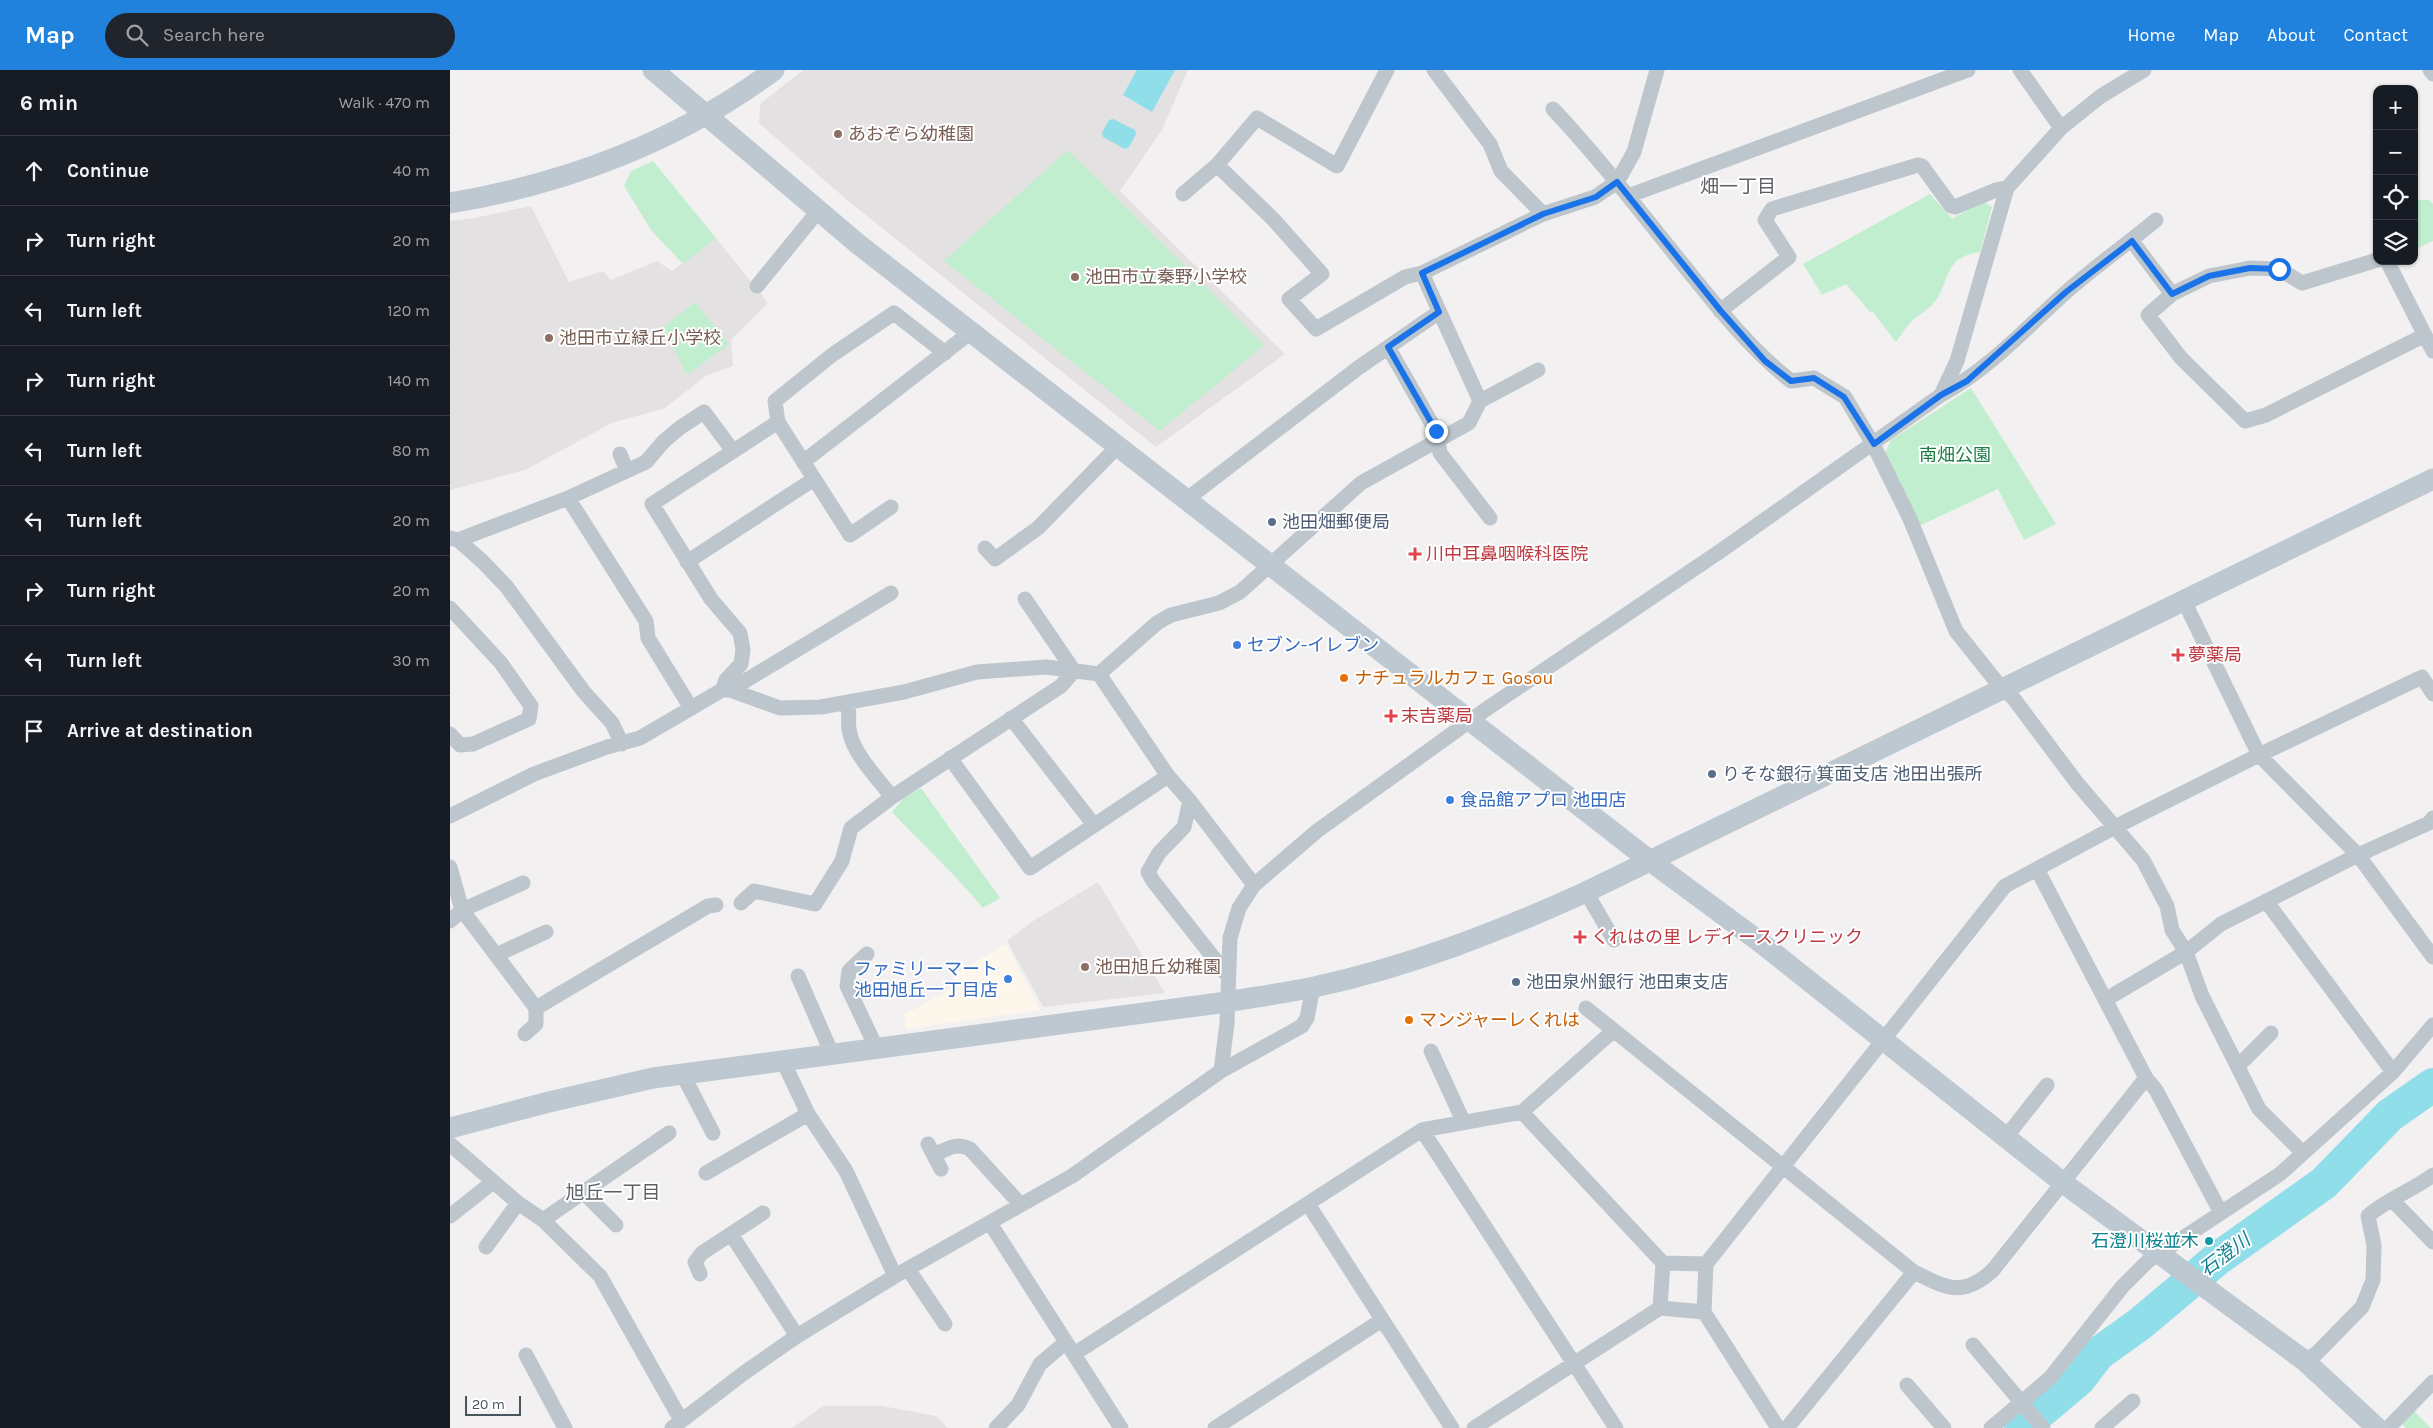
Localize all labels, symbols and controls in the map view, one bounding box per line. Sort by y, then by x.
search box [105,13,455,58]
text: Map [25,21,75,49]
icon: search [123,21,151,49]
text: Search here [163,24,265,46]
text: Home [2127,24,2175,46]
text: Map [2203,24,2239,46]
text: About [2267,24,2316,46]
text: Contact [2344,24,2408,46]
map controls [2373,85,2418,265]
button: + [2373,85,2418,130]
text: 6 min [20,91,78,115]
text: Walk · 470 m [339,93,430,112]
place label: あおぞら幼稚園 [848,123,974,145]
marker: あおぞら幼稚園 [832,128,844,140]
button: − [2373,130,2418,175]
icon: ahead [20,157,48,185]
text: Continue [67,160,149,182]
text: 40 m [393,161,430,180]
button: locate [2373,175,2418,220]
district label: 畑一丁目 [1700,176,1776,198]
button: layers [2373,220,2418,265]
icon: right [20,227,48,255]
text: Turn right [67,230,156,252]
text: 20 m [392,231,430,250]
route start [2268,258,2291,281]
place label: 池田市立秦野小学校 [1085,266,1247,288]
marker: 池田市立秦野小学校 [1069,271,1081,283]
icon: left [20,297,48,325]
text: Turn left [67,300,142,322]
text: 120 m [387,301,430,320]
place label: 池田市立緑丘小学校 [559,327,721,349]
marker: 池田市立緑丘小学校 [543,332,555,344]
icon: right [20,367,48,395]
text: Turn right [67,370,156,392]
text: 140 m [388,371,430,390]
route end [1425,420,1448,443]
icon: left [20,437,48,465]
text: Turn left [67,440,142,462]
text: 80 m [392,441,430,460]
park label: 南畑公園 [1919,444,1991,466]
icon: left [20,507,48,535]
text: Turn left [67,510,142,532]
text: 20 m [392,511,430,530]
place label: 池田畑郵便局 [1282,511,1390,533]
marker: 池田畑郵便局 [1266,516,1278,528]
place label: 川中耳鼻咽喉科医院 [1426,543,1588,565]
marker: 川中耳鼻咽喉科医院 [1408,547,1422,561]
icon: right [20,577,48,605]
text: Turn right [67,580,156,602]
text: 20 m [392,581,430,600]
place label: セブン-イレブン [1247,634,1379,656]
marker: セブン-イレブン [1231,639,1243,651]
place label: 夢薬局 [2188,644,2242,666]
icon: left [20,647,48,675]
marker: 夢薬局 [2172,649,2184,661]
text: Turn left [67,650,142,672]
text: 30 m [392,651,430,670]
place label: ナチュラルカフェ Gosou [1354,667,1553,689]
marker: ナチュラルカフェ Gosou [1338,672,1350,684]
place label: 末吉薬局 [1401,705,1473,727]
marker: 末吉薬局 [1385,710,1397,722]
icon: arrive [20,717,48,745]
text: Arrive at destination [67,720,253,742]
place label: りそな銀行 箕面支店 池田出張所 [1722,763,1983,785]
marker: りそな銀行 箕面支店 池田出張所 [1706,768,1718,780]
place label: 食品館アプロ 池田店 [1460,789,1626,811]
marker: 食品館アプロ 池田店 [1444,794,1456,806]
place label: くれはの里 レディースクリニック [1591,926,1863,948]
marker: くれはの里 レディースクリニック [1573,930,1587,944]
place label: 池田旭丘幼稚園 [1095,956,1221,978]
place label: ファミリーマート 池田旭丘一丁目店 [854,958,998,1001]
marker: 池田旭丘幼稚園 [1079,961,1091,973]
place label: 池田泉州銀行 池田東支店 [1526,971,1728,993]
marker: ファミリーマート 池田旭丘一丁目店 [1002,973,1014,985]
marker: 池田泉州銀行 池田東支店 [1510,976,1522,988]
place label: マンジャーレくれは [1419,1009,1580,1031]
marker: マンジャーレくれは [1403,1014,1415,1026]
district label: 旭丘一丁目 [565,1182,661,1204]
water label: 石澄川 [2196,1228,2256,1281]
place label: 石澄川桜並木 [2091,1230,2199,1252]
marker: 石澄川桜並木 [2203,1235,2215,1247]
scale bar [465,1393,521,1416]
text: 20 m [472,1396,505,1413]

